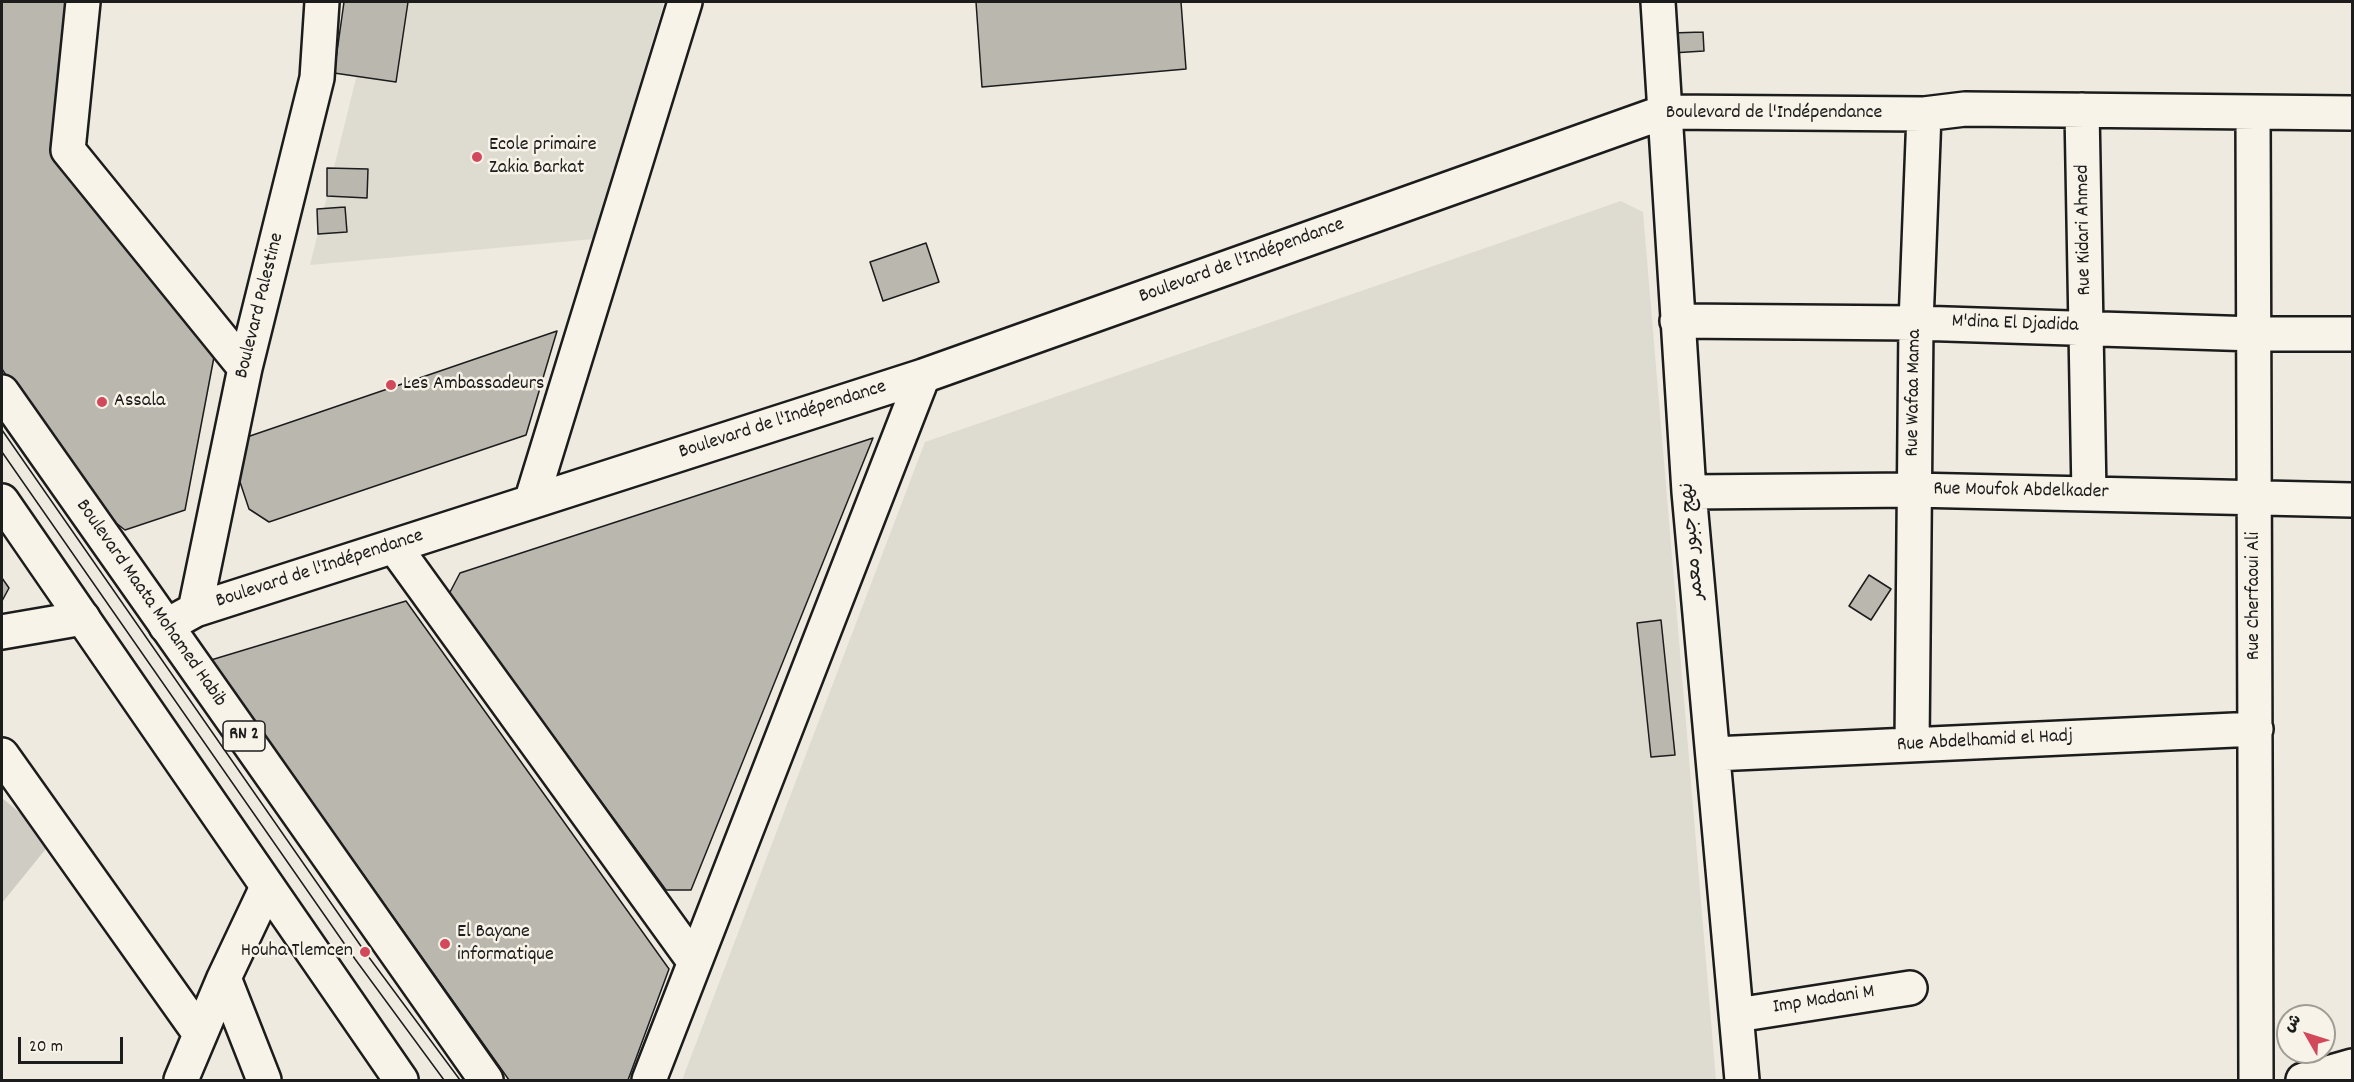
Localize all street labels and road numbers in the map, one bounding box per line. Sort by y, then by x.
street label: Boulevard de l'Indépendance [1666,102,1882,126]
street label: Rue Kidari Ahmed [2072,164,2098,296]
street label: Boulevard de l'Indépendance [1136,214,1348,310]
street label: Boulevard Palestine [231,231,291,381]
street label: M'dina El Djadida [1951,311,2079,339]
street label: Rue Wafaa Mama [1902,329,1928,457]
street label: Boulevard de l'Indépendance [676,376,890,466]
street label: Rue Moufok Abdelkader [1933,478,2109,506]
street label: نهج جبور معمر [1677,481,1711,601]
street label: Boulevard Maata Mohamed Habib [69,496,231,712]
street label: Boulevard de l'Indépendance [213,525,427,615]
street label: Rue Cherfaoui Ali [2243,532,2267,660]
road number: RN 2 [223,721,265,751]
street label: Rue Abdelhamid el Hadj [1896,725,2074,759]
street label: Imp Madani M [1771,981,1877,1021]

